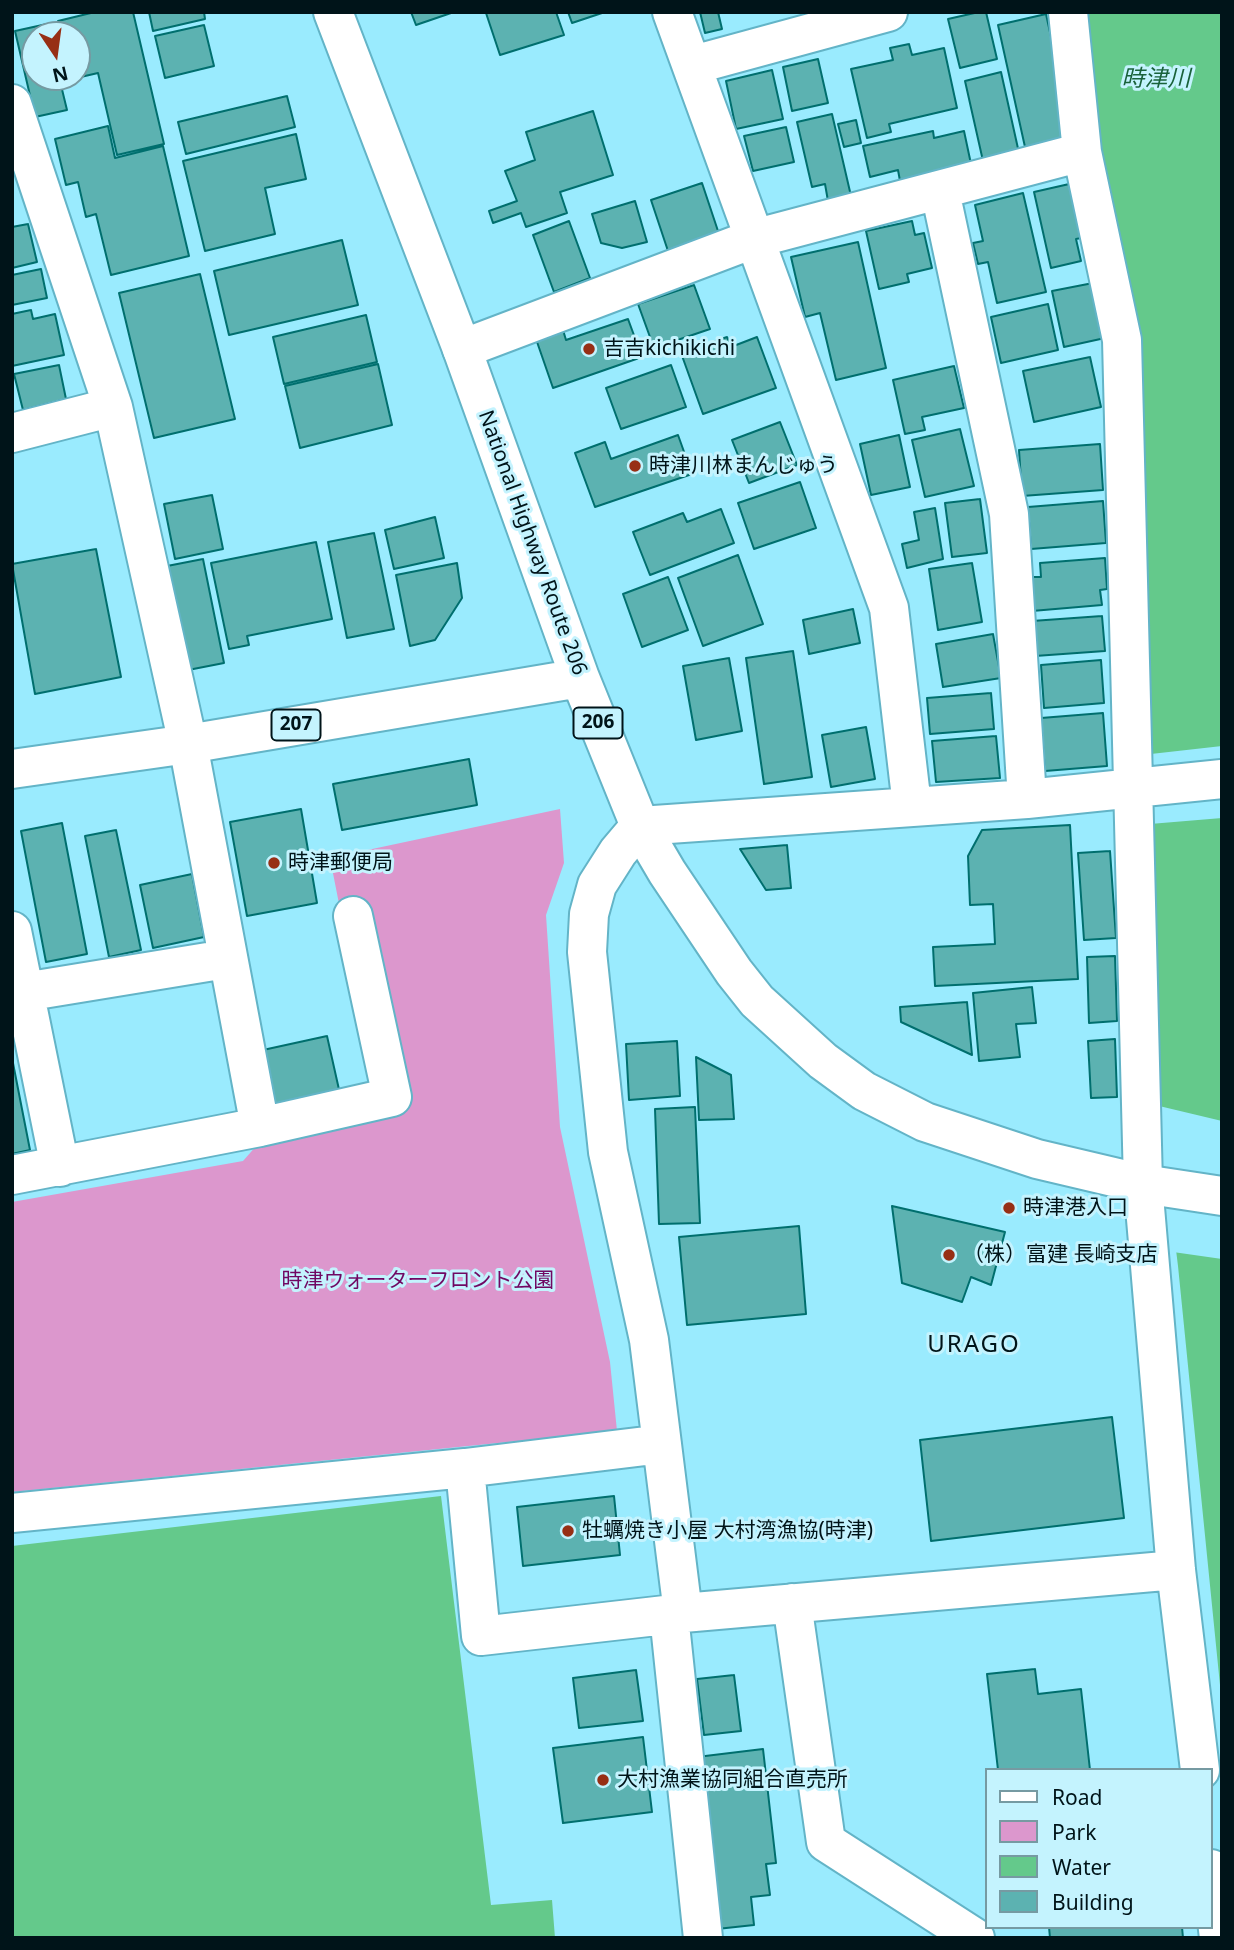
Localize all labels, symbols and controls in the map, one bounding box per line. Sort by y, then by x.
north arrow [21,21,91,91]
text: N [50,60,71,89]
water label: 時津川 [1122,65,1190,93]
place label: 吉吉kichikichi [603,336,735,362]
marker: 吉吉kichikichi [581,341,597,357]
street label: National Highway Route 206 [472,407,592,679]
place label: 時津川林まんじゅう [649,453,838,479]
marker: 時津川林まんじゅう [627,458,643,474]
road number: 206 [574,708,622,738]
road number: 207 [272,710,320,740]
place label: 時津郵便局 [288,850,393,876]
marker: 時津郵便局 [266,855,282,871]
place label: 時津港入口 [1023,1195,1128,1221]
marker: 時津港入口 [1001,1200,1017,1216]
place label: （株）富建 長崎支店 [963,1242,1157,1268]
marker: （株）富建 長崎支店 [941,1247,957,1263]
park label: 時津ウォーターフロント公園 [282,1268,554,1294]
district label: URAGO [928,1331,1020,1359]
place label: 牡蠣焼き小屋 大村湾漁協(時津) [582,1518,873,1544]
marker: 牡蠣焼き小屋 大村湾漁協(時津) [560,1523,576,1539]
place label: 大村漁業協同組合直売所 [617,1767,848,1793]
legend [986,1768,1213,1929]
marker: 大村漁業協同組合直売所 [595,1772,611,1788]
text: Road [1052,1783,1102,1811]
text: Park [1052,1818,1096,1846]
text: Water [1052,1853,1111,1881]
text: Building [1052,1888,1134,1916]

